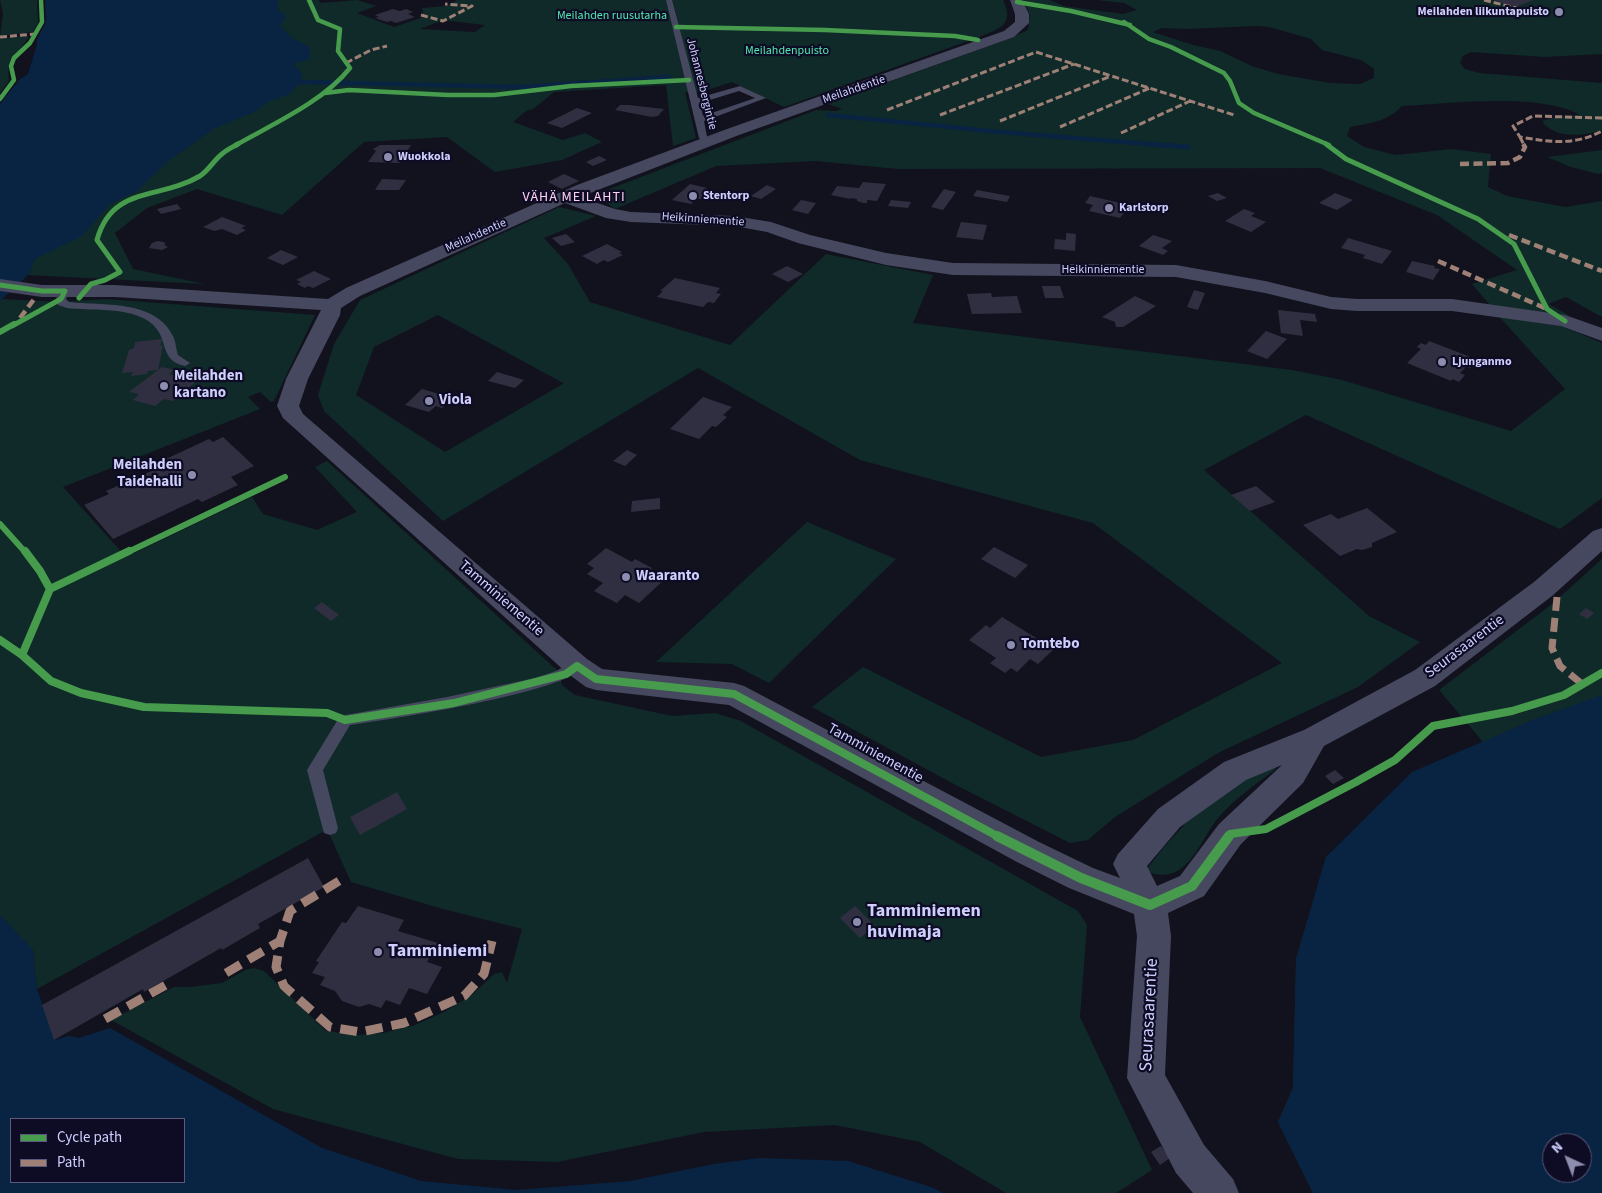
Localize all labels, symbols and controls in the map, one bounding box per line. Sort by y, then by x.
place label: Meilahden liikuntapuisto [1417,5,1549,19]
marker: Meilahden liikuntapuisto [1553,6,1565,18]
park label: Meilahden ruusutarha [557,9,667,23]
street label: Johannesbergintie [683,37,719,131]
park label: Meilahdenpuisto [745,44,829,58]
street label: Meilahdentie [821,73,887,107]
place label: Wuokkola [398,150,450,164]
marker: Wuokkola [382,151,394,163]
place label: Stentorp [703,189,749,203]
district label: VÄHÄ MEILAHTI [521,190,627,206]
marker: Stentorp [687,190,699,202]
place label: Karlstorp [1119,201,1169,215]
marker: Karlstorp [1103,202,1115,214]
street label: Heikinniementie [661,210,745,230]
street label: Meilahdentie [443,216,509,256]
street label: Heikinniementie [1061,263,1145,277]
place label: Ljunganmo [1452,355,1512,369]
marker: Ljunganmo [1436,356,1448,368]
place label: Meilahden kartano [174,368,243,403]
marker: Meilahden kartano [158,380,170,392]
place label: Viola [439,392,472,410]
marker: Viola [423,395,435,407]
place label: Meilahden Taidehalli [113,457,182,492]
marker: Meilahden Taidehalli [186,469,198,481]
street label: Tamminiementie [455,557,547,641]
place label: Waaranto [636,568,700,586]
marker: Waaranto [620,571,632,583]
street label: Seurasaarentie [1422,611,1508,683]
place label: Tomtebo [1021,636,1080,654]
marker: Tomtebo [1005,639,1017,651]
street label: Tamminiementie [824,720,926,788]
place label: Tamminiemen huvimaja [867,901,981,944]
marker: Tamminiemen huvimaja [851,916,863,928]
place label: Tamminiemi [388,941,487,963]
marker: Tamminiemi [372,946,384,958]
street label: Seurasaarentie [1136,958,1164,1072]
legend [10,1118,185,1183]
text: Cycle path [57,1127,122,1148]
north arrow [1542,1133,1592,1183]
text: N [1547,1137,1568,1158]
text: Path [57,1152,85,1173]

